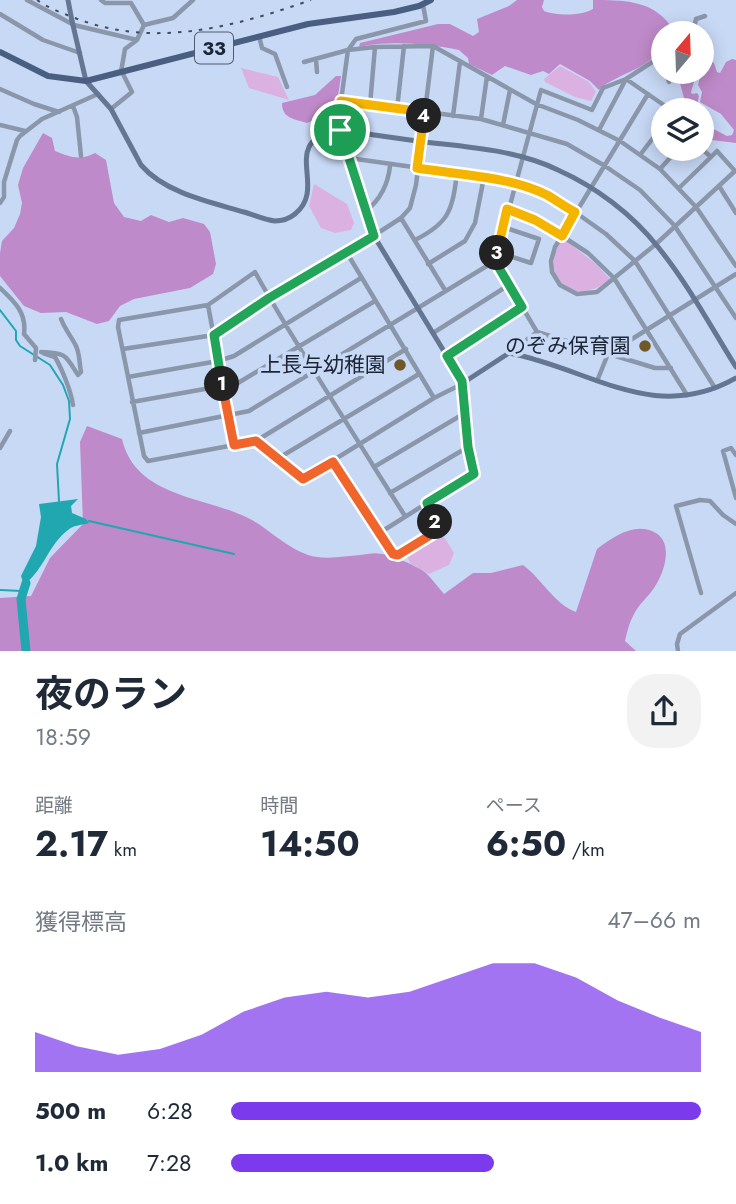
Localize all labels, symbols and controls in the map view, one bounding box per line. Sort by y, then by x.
north arrow [651,21,714,84]
map controls [651,21,714,161]
road number: 33 [195,32,233,64]
button: layers [651,98,714,161]
pin: 4 [406,99,442,134]
pin [310,100,370,160]
text: 4 [417,102,430,129]
icon: arrive [321,111,359,149]
pin: 3 [480,236,514,270]
text: 3 [491,239,502,266]
place label: のぞみ保育園 [505,331,631,361]
marker: のぞみ保育園 [637,338,653,354]
place label: 上長与幼稚園 [260,350,386,380]
marker: 上長与幼稚園 [392,357,408,373]
pin: 1 [204,366,240,402]
text: 1 [217,370,226,397]
pin: 2 [418,504,452,540]
text: 2 [428,508,441,535]
text: 夜のラン [35,666,187,721]
button: share [627,674,701,748]
text: 18:59 [35,720,91,754]
text: 距離 [35,792,73,819]
text: 時間 [260,792,298,819]
text: ペース [486,792,542,819]
text: 2.17 [35,819,108,869]
text: 14:50 [260,819,360,869]
text: 6:50 [486,819,566,869]
text: km [108,836,137,863]
text: /km [566,836,605,863]
text: 47–66 m [607,903,701,937]
text: 獲得標高 [35,905,127,939]
text: 500 m [35,1094,106,1128]
text: 6:28 [147,1094,193,1128]
text: 1.0 km [35,1146,108,1180]
text: 7:28 [147,1146,192,1180]

